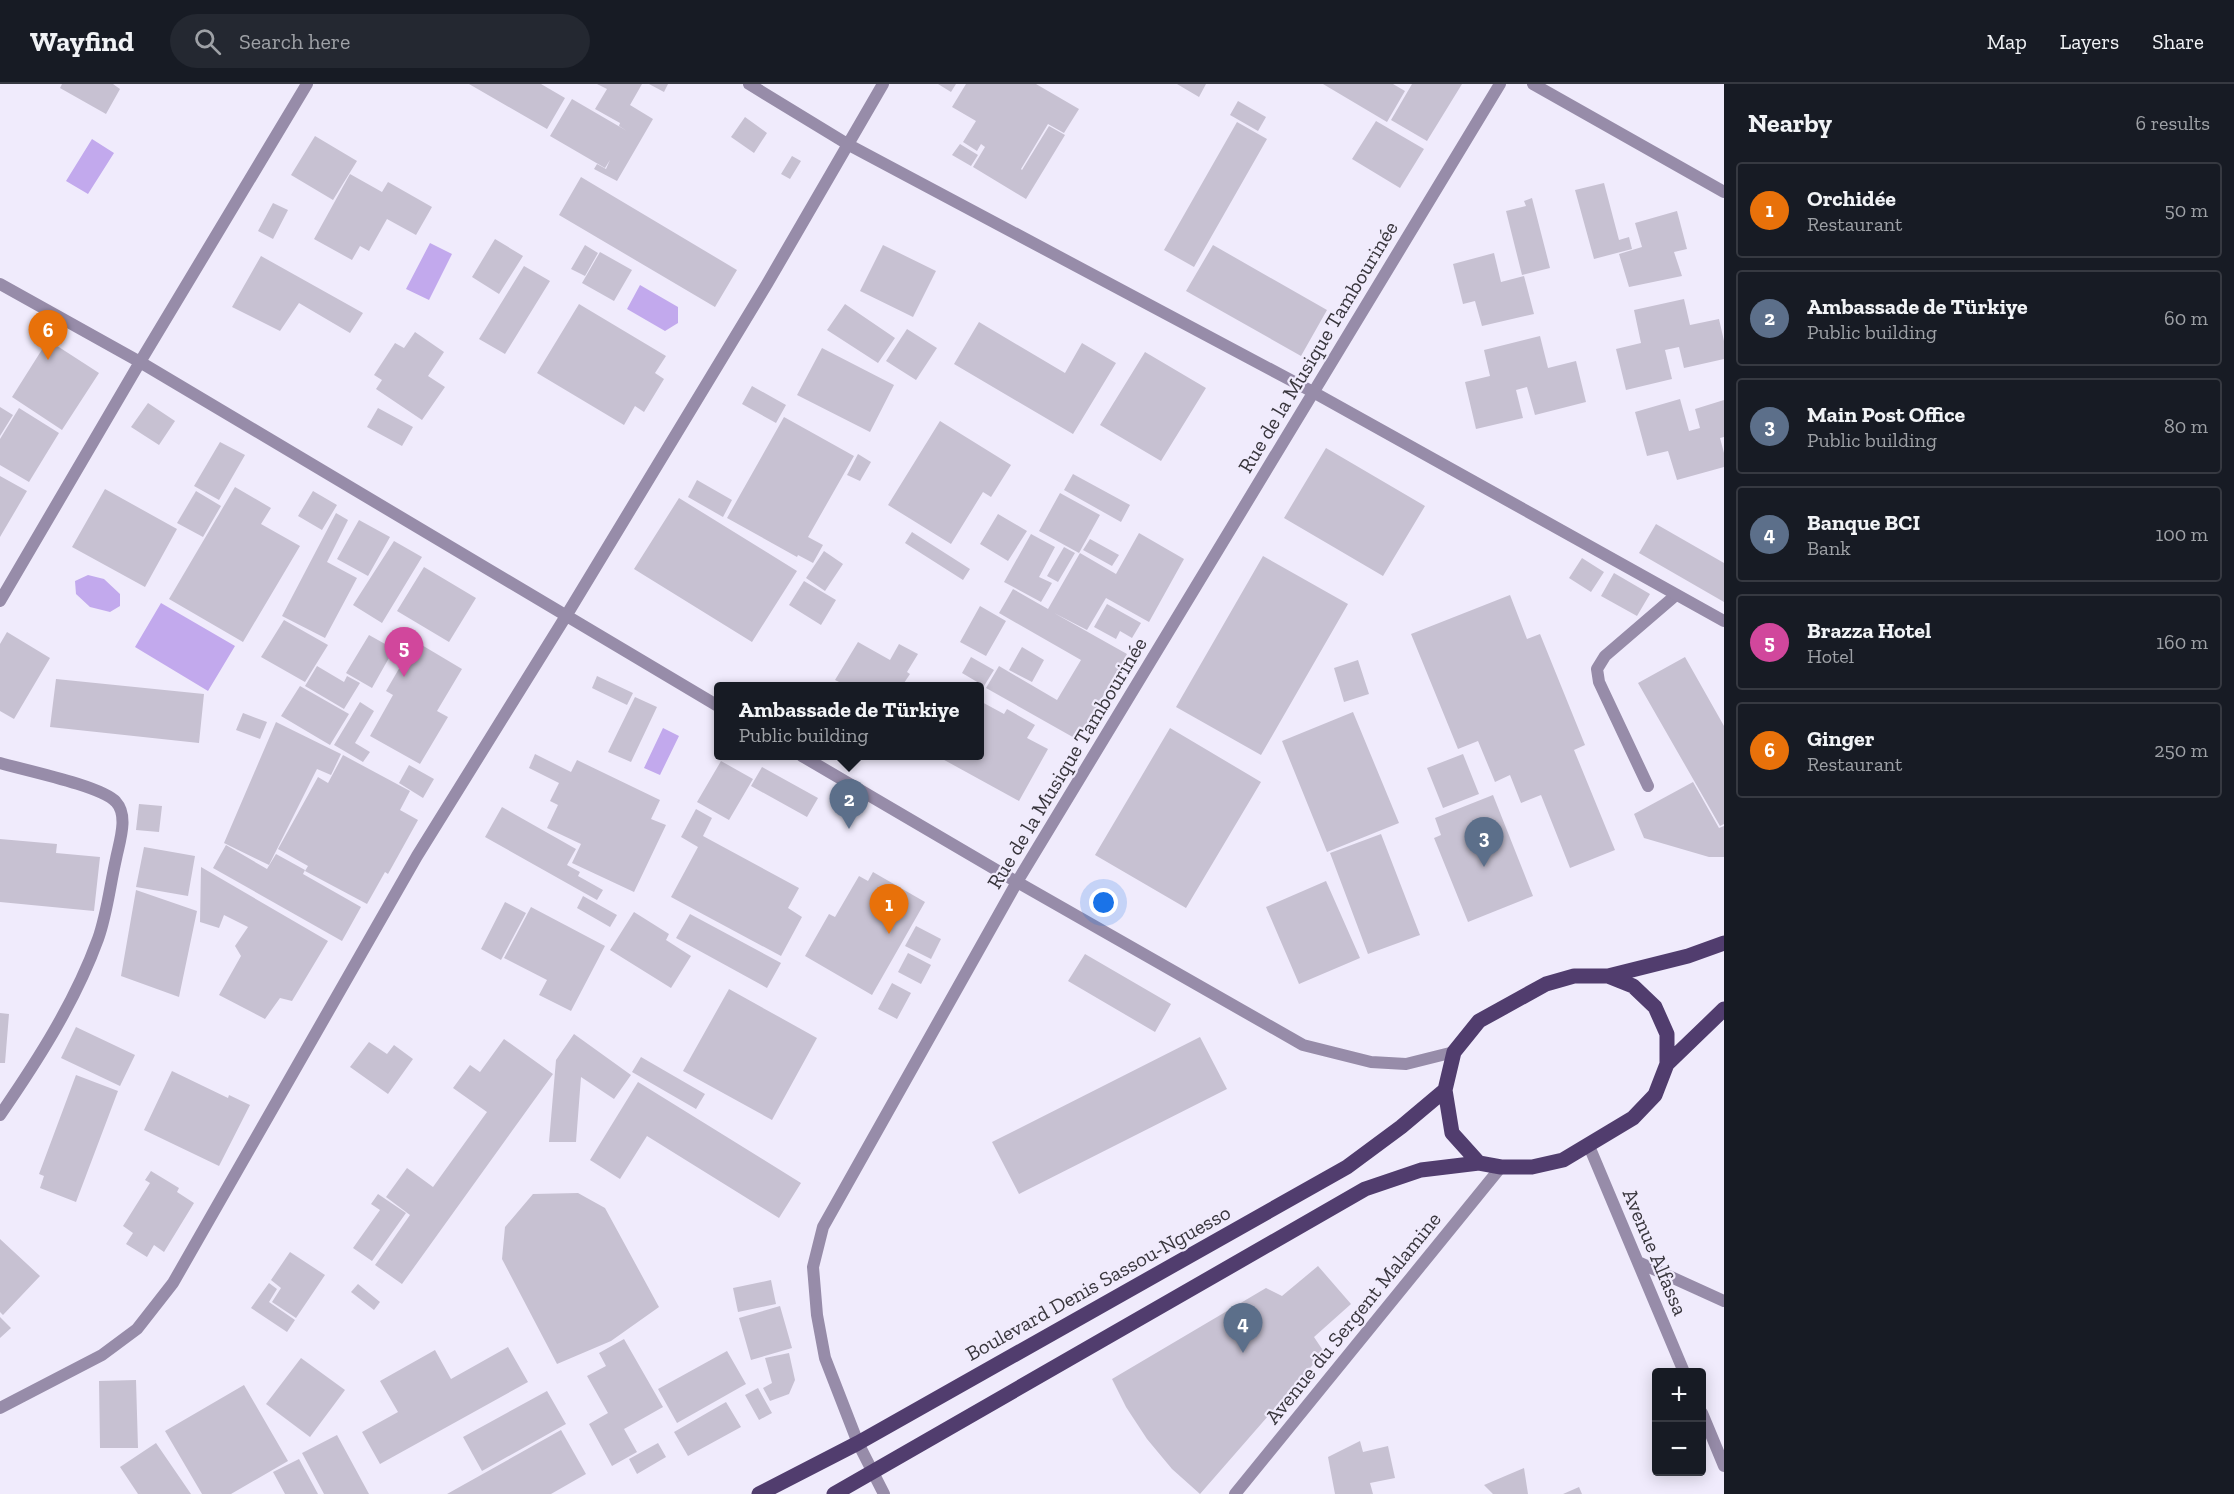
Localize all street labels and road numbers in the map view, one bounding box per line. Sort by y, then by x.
street label: Rue de la Musique Tambourinée [1232,216,1403,477]
street label: Rue de la Musique Tambourinée [981,632,1152,893]
street label: Avenue Alfassa [1618,1185,1693,1319]
street label: Boulevard Denis Sassou-Nguesso [961,1199,1235,1366]
street label: Avenue du Sergent Malamine [1259,1207,1446,1429]

